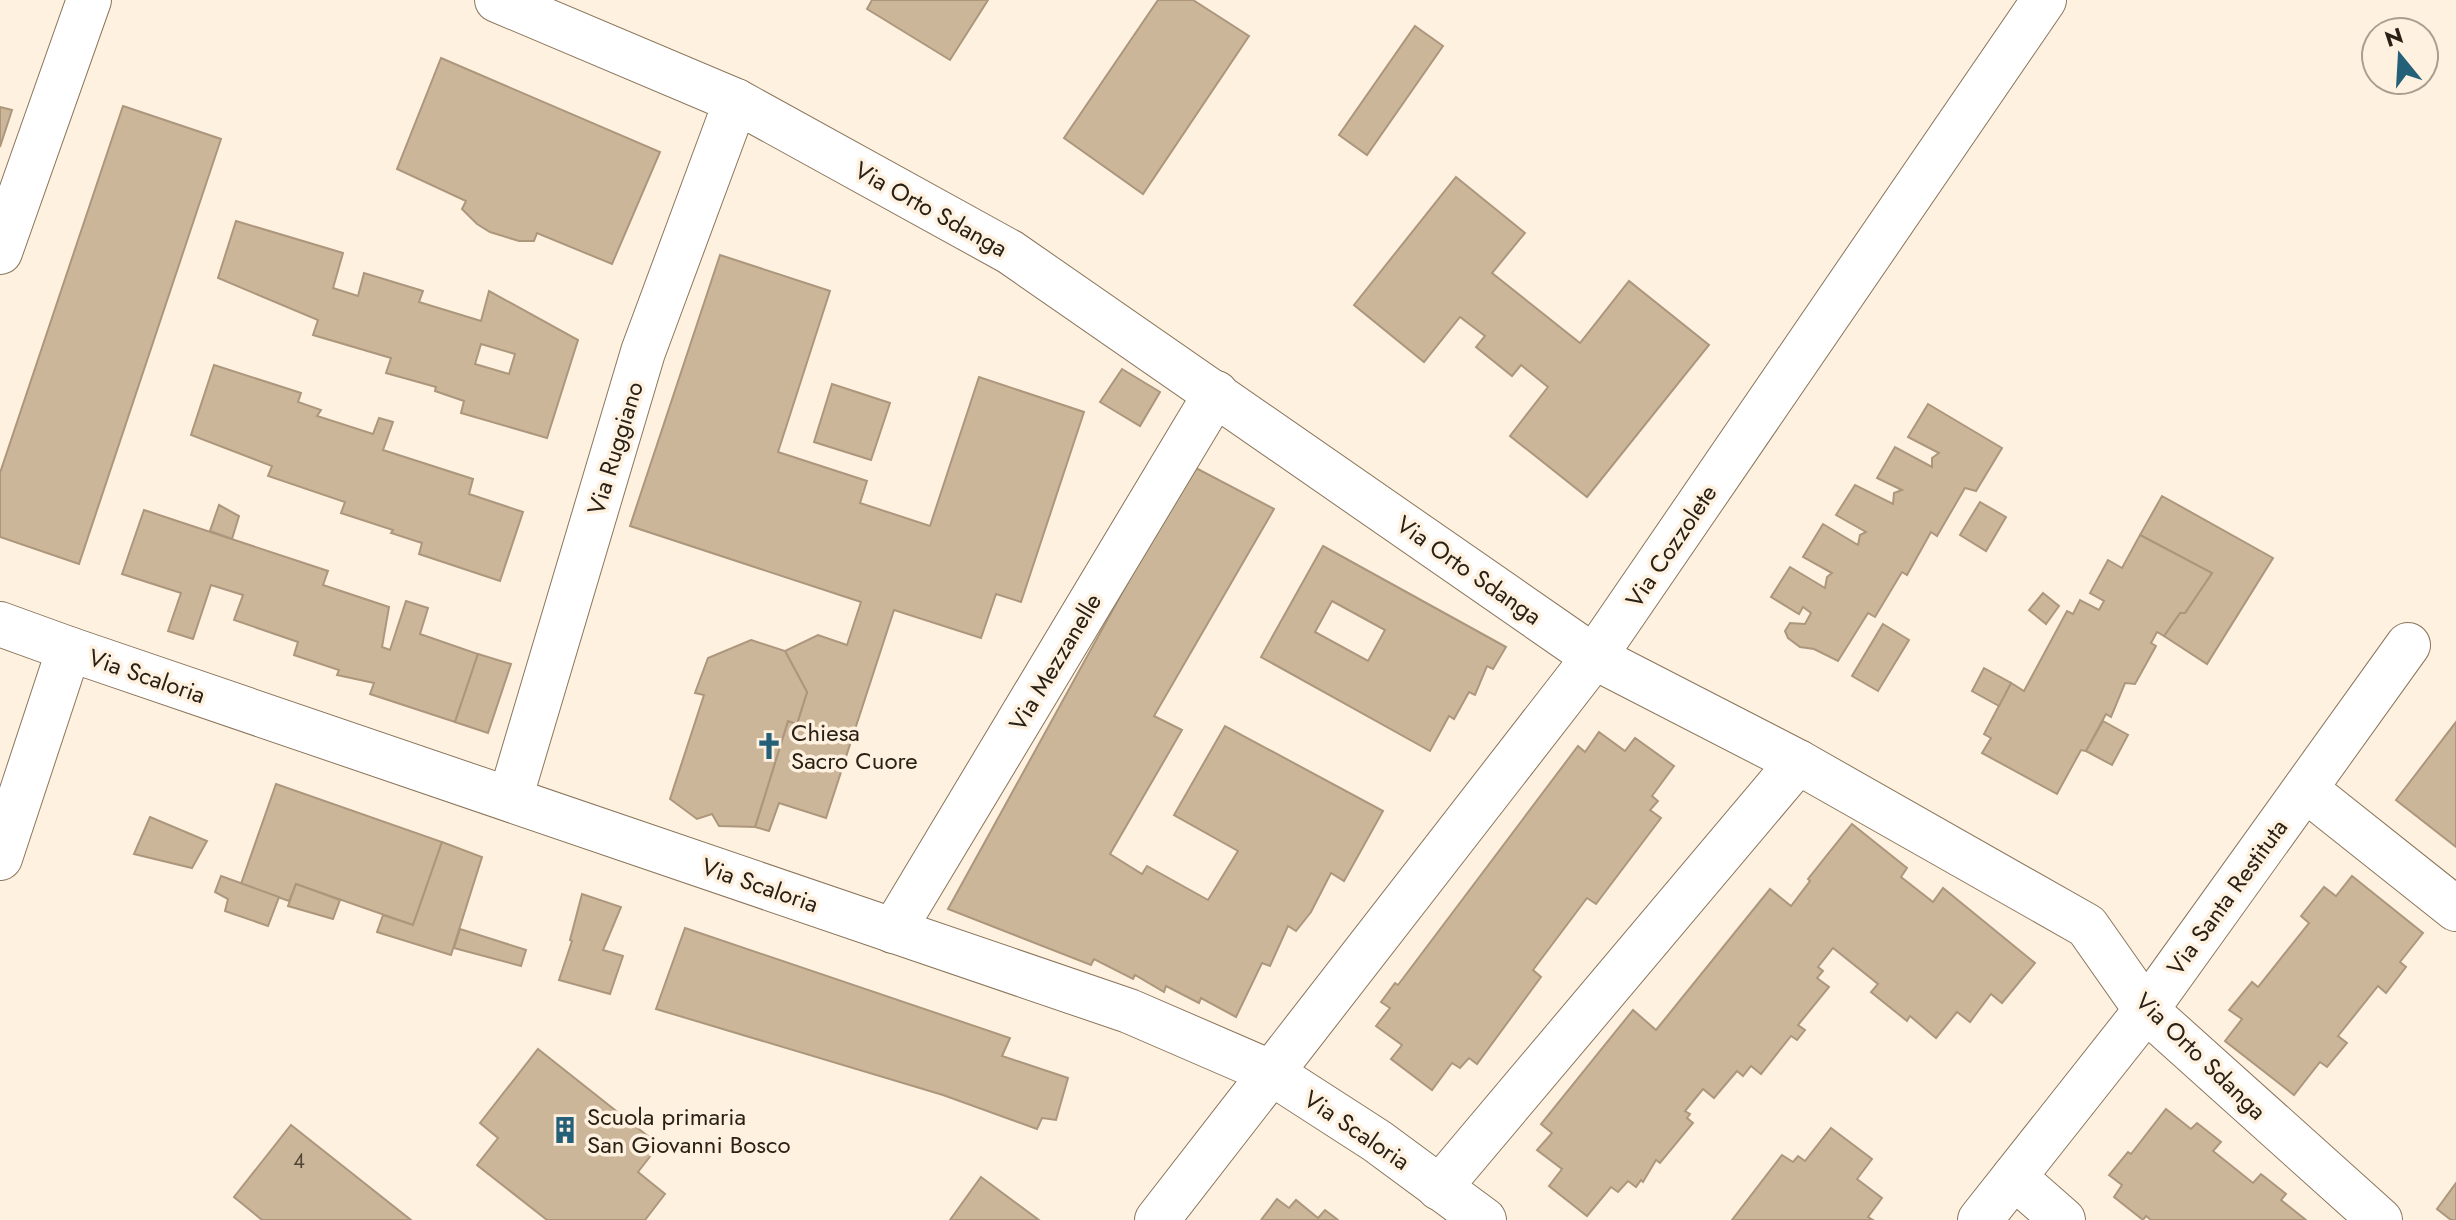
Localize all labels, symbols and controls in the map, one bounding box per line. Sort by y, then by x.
north arrow [2360,16,2440,96]
text: N [2381,19,2407,55]
street label: Via Orto Sdanga [848,152,1014,266]
street label: Via Ruggiano [578,377,652,519]
street label: Via Cozzolete [1617,478,1725,614]
street label: Via Orto Sdanga [1389,507,1549,633]
street label: Via Mezzanelle [1000,587,1110,737]
street label: Via Scaloria [84,640,210,712]
place label: Chiesa Sacro Cuore [791,715,918,778]
church icon: Chiesa Sacro Cuore [754,731,784,761]
street label: Via Santa Restituta [2158,812,2296,982]
street label: Via Scaloria [697,849,823,921]
street label: Via Orto Sdanga [2128,984,2274,1128]
street label: Via Scaloria [1297,1081,1417,1179]
place label: Scuola primaria San Giovanni Bosco [587,1099,791,1162]
building icon: Scuola primaria San Giovanni Bosco [550,1115,580,1145]
house number: 4 [293,1147,305,1176]

